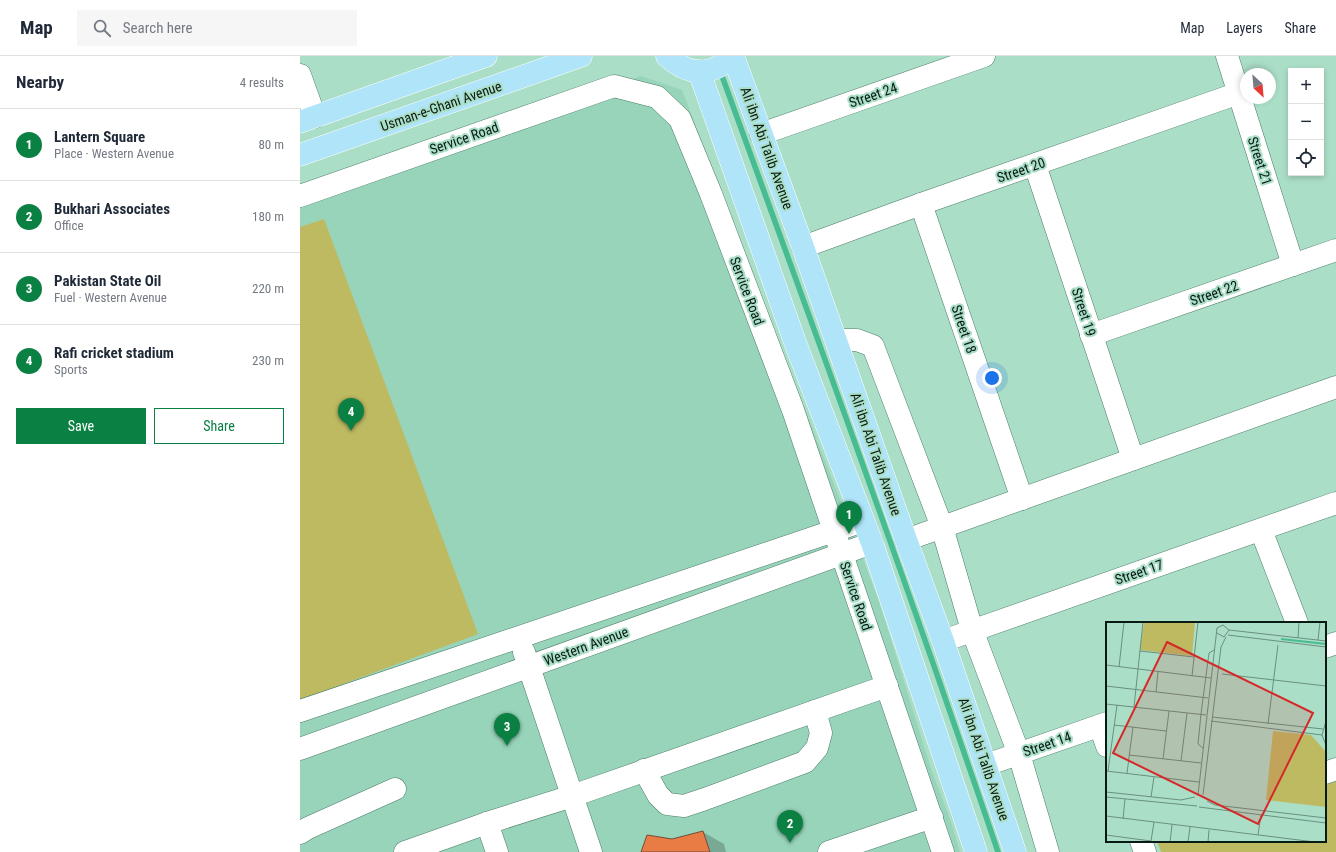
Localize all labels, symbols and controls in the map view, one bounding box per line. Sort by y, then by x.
search box [77,10,357,46]
text: Map [20,16,53,39]
icon: search [91,17,113,39]
text: Search here [123,19,193,37]
text: Map [1180,20,1204,36]
text: Layers [1226,20,1263,36]
text: Share [1285,20,1316,36]
north arrow [1240,68,1276,104]
map controls [1288,68,1324,176]
button: + [1288,68,1324,104]
text: Nearby [16,72,64,92]
text: 4 results [240,75,284,90]
street label: Usman-e-Ghani Avenue [378,78,504,134]
street label: Street 24 [847,79,899,111]
street label: Ali ibn Abi Talib Avenue [737,85,797,212]
button: − [1288,104,1324,140]
street label: Service Road [427,119,501,157]
text: Lantern Square [54,128,145,146]
street label: Street 21 [1245,135,1275,187]
text: 1 [26,137,32,152]
text: 80 m [258,137,284,152]
button: locate [1288,140,1324,176]
text: Place · Western Avenue [54,146,174,161]
street label: Street 20 [995,154,1047,186]
text: Bukhari Associates [54,200,170,218]
text: 2 [26,209,32,224]
text: 180 m [252,209,284,224]
text: Office [54,218,84,233]
street label: Service Road [727,255,767,327]
text: Pakistan State Oil [54,272,161,290]
street label: Street 22 [1188,277,1240,309]
text: 3 [26,281,32,296]
text: 220 m [252,281,284,296]
street label: Street 19 [1069,286,1099,338]
text: Fuel · Western Avenue [54,290,167,305]
street label: Street 18 [948,303,980,355]
text: Rafi cricket stadium [54,344,174,362]
text: 4 [26,353,32,368]
text: 230 m [252,353,284,368]
text: Sports [54,362,88,377]
your location [982,368,1002,388]
street label: Ali ibn Abi Talib Avenue [847,390,905,518]
pin: 4 [338,398,364,431]
button: Save [16,408,146,444]
button: Share [154,408,284,444]
pin: 1 [836,501,862,534]
street label: Street 17 [1113,556,1165,588]
street label: Service Road [837,559,875,633]
inset map [1106,622,1326,842]
street label: Western Avenue [542,623,631,669]
street label: Ali ibn Abi Talib Avenue [955,695,1013,823]
pin: 3 [494,713,520,746]
street label: Street 14 [1021,728,1073,760]
pin: 2 [777,810,803,843]

